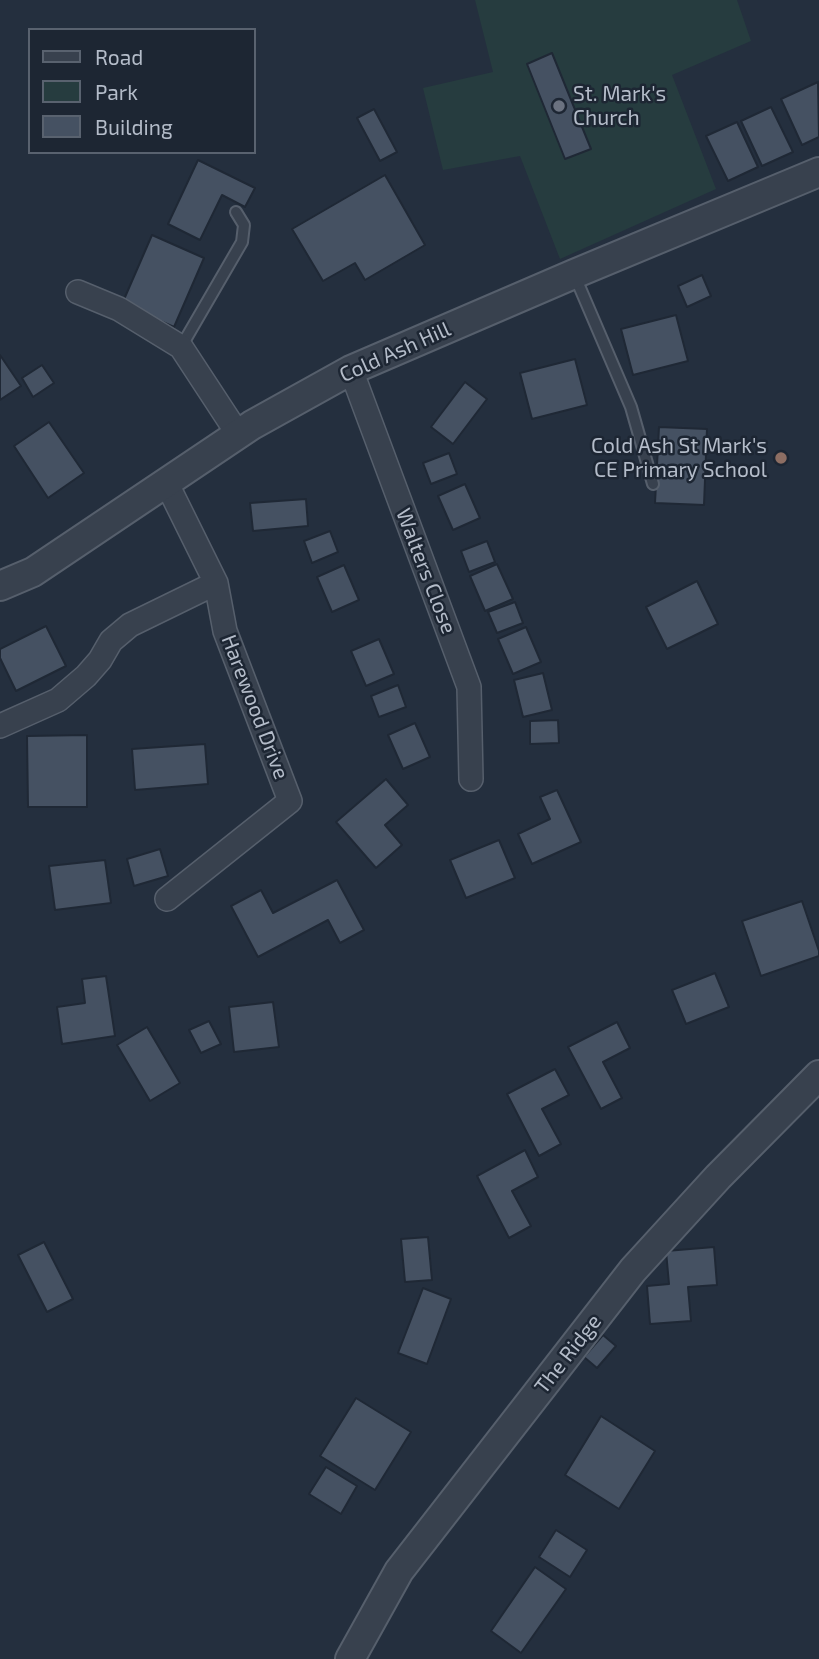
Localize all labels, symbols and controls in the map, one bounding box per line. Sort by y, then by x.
legend [28,28,256,154]
text: Road [95,44,143,69]
text: Park [95,79,138,104]
place label: St. Mark's Church [573,81,666,131]
marker: St. Mark's Church [551,98,567,114]
text: Building [95,114,173,139]
street label: Cold Ash Hill [335,316,455,388]
place label: Cold Ash St Mark's CE Primary School [591,433,767,483]
marker: Cold Ash St Mark's CE Primary School [773,450,789,466]
street label: Walters Close [391,505,461,637]
street label: Harewood Drive [216,631,294,783]
street label: The Ridge [529,1309,607,1399]

